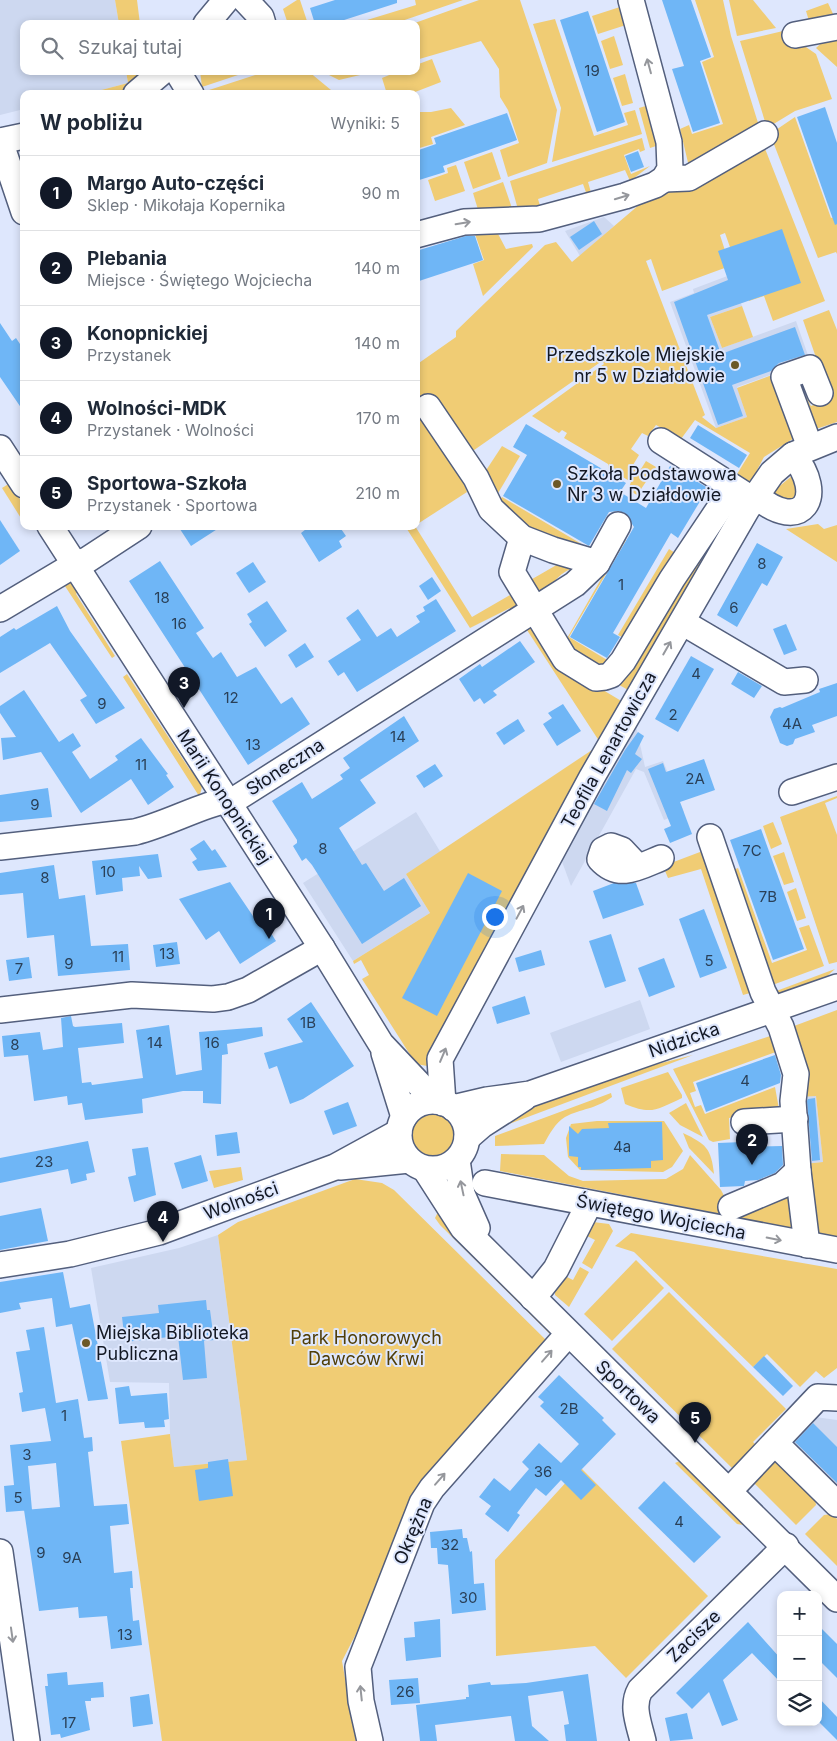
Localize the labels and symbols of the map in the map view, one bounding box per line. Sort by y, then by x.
one-way arrow [644,59,653,75]
house number: 19 [584,61,600,80]
one-way arrow [614,191,630,201]
one-way arrow [455,218,471,228]
place label: Przedszkole Miejskie nr 5 w Działdowie [546,344,725,386]
marker: Przedszkole Miejskie nr 5 w Działdowie [729,359,741,371]
place label: Szkoła Podstawowa Nr 3 w Działdowie [567,463,737,505]
marker: Szkoła Podstawowa Nr 3 w Działdowie [551,478,563,490]
house number: 8 [757,554,767,573]
house number: 1 [618,575,624,594]
house number: 18 [154,588,170,607]
house number: 6 [729,598,739,617]
house number: 16 [171,614,187,633]
one-way arrow [662,640,672,655]
house number: 4 [691,664,701,683]
pin: 3 [168,667,200,708]
street label: Teofila Lenartowicza [557,668,660,832]
house number: 12 [223,688,239,707]
house number: 9 [97,694,107,713]
house number: 2 [668,705,678,724]
house number: 4A [782,714,802,733]
street label: Marii Konopnickiej [173,726,276,868]
house number: 14 [390,727,406,746]
street label: Słoneczna [242,734,328,799]
house number: 13 [245,735,261,754]
house number: 11 [135,755,147,774]
house number: 2A [685,769,705,788]
house number: 9 [30,795,40,814]
house number: 8 [318,839,328,858]
house number: 7C [742,841,762,860]
house number: 10 [100,862,116,881]
house number: 8 [40,868,50,887]
house number: 7B [759,887,777,906]
pin: 1 [253,898,285,939]
your location [482,904,508,930]
one-way arrow [515,905,525,920]
house number: 13 [159,944,175,963]
house number: 11 [112,947,124,966]
house number: 5 [704,951,714,970]
house number: 9 [64,954,74,973]
house number: 7 [15,959,23,978]
house number: 1B [300,1013,316,1032]
street label: Nidzicka [646,1018,722,1061]
house number: 14 [147,1033,163,1052]
house number: 16 [204,1033,220,1052]
house number: 8 [10,1035,20,1054]
one-way arrow [439,1048,449,1063]
house number: 4 [740,1071,750,1090]
pin: 2 [736,1124,768,1165]
house number: 4a [613,1137,631,1156]
house number: 23 [35,1152,53,1171]
street label: Wolności [201,1177,281,1224]
one-way arrow [456,1180,466,1196]
street label: Świętego Wojciecha [574,1189,748,1243]
pin: 4 [147,1201,179,1242]
one-way arrow [766,1234,782,1244]
place label: Miejska Biblioteka Publiczna [96,1322,249,1364]
park label: Park Honorowych Dawców Krwi [290,1327,442,1369]
marker: Miejska Biblioteka Publiczna [80,1337,92,1349]
one-way arrow [541,1350,553,1363]
street label: Sportowa [592,1356,665,1427]
house number: 2B [560,1399,578,1418]
pin: 5 [679,1402,711,1443]
house number: 1 [61,1406,67,1425]
house number: 3 [22,1445,32,1464]
house number: 36 [534,1462,552,1481]
one-way arrow [434,1472,446,1485]
house number: 5 [13,1488,23,1507]
street label: Okrężna [389,1494,436,1568]
house number: 4 [674,1512,684,1531]
house number: 32 [441,1535,459,1554]
house number: 9 [36,1543,46,1562]
house number: 9A [62,1548,82,1567]
house number: 30 [459,1588,477,1607]
street label: Zacisze [663,1605,725,1666]
house number: 13 [117,1625,133,1644]
one-way arrow [7,1626,17,1642]
house number: 26 [396,1682,414,1701]
one-way arrow [356,1685,366,1701]
house number: 17 [62,1713,76,1732]

